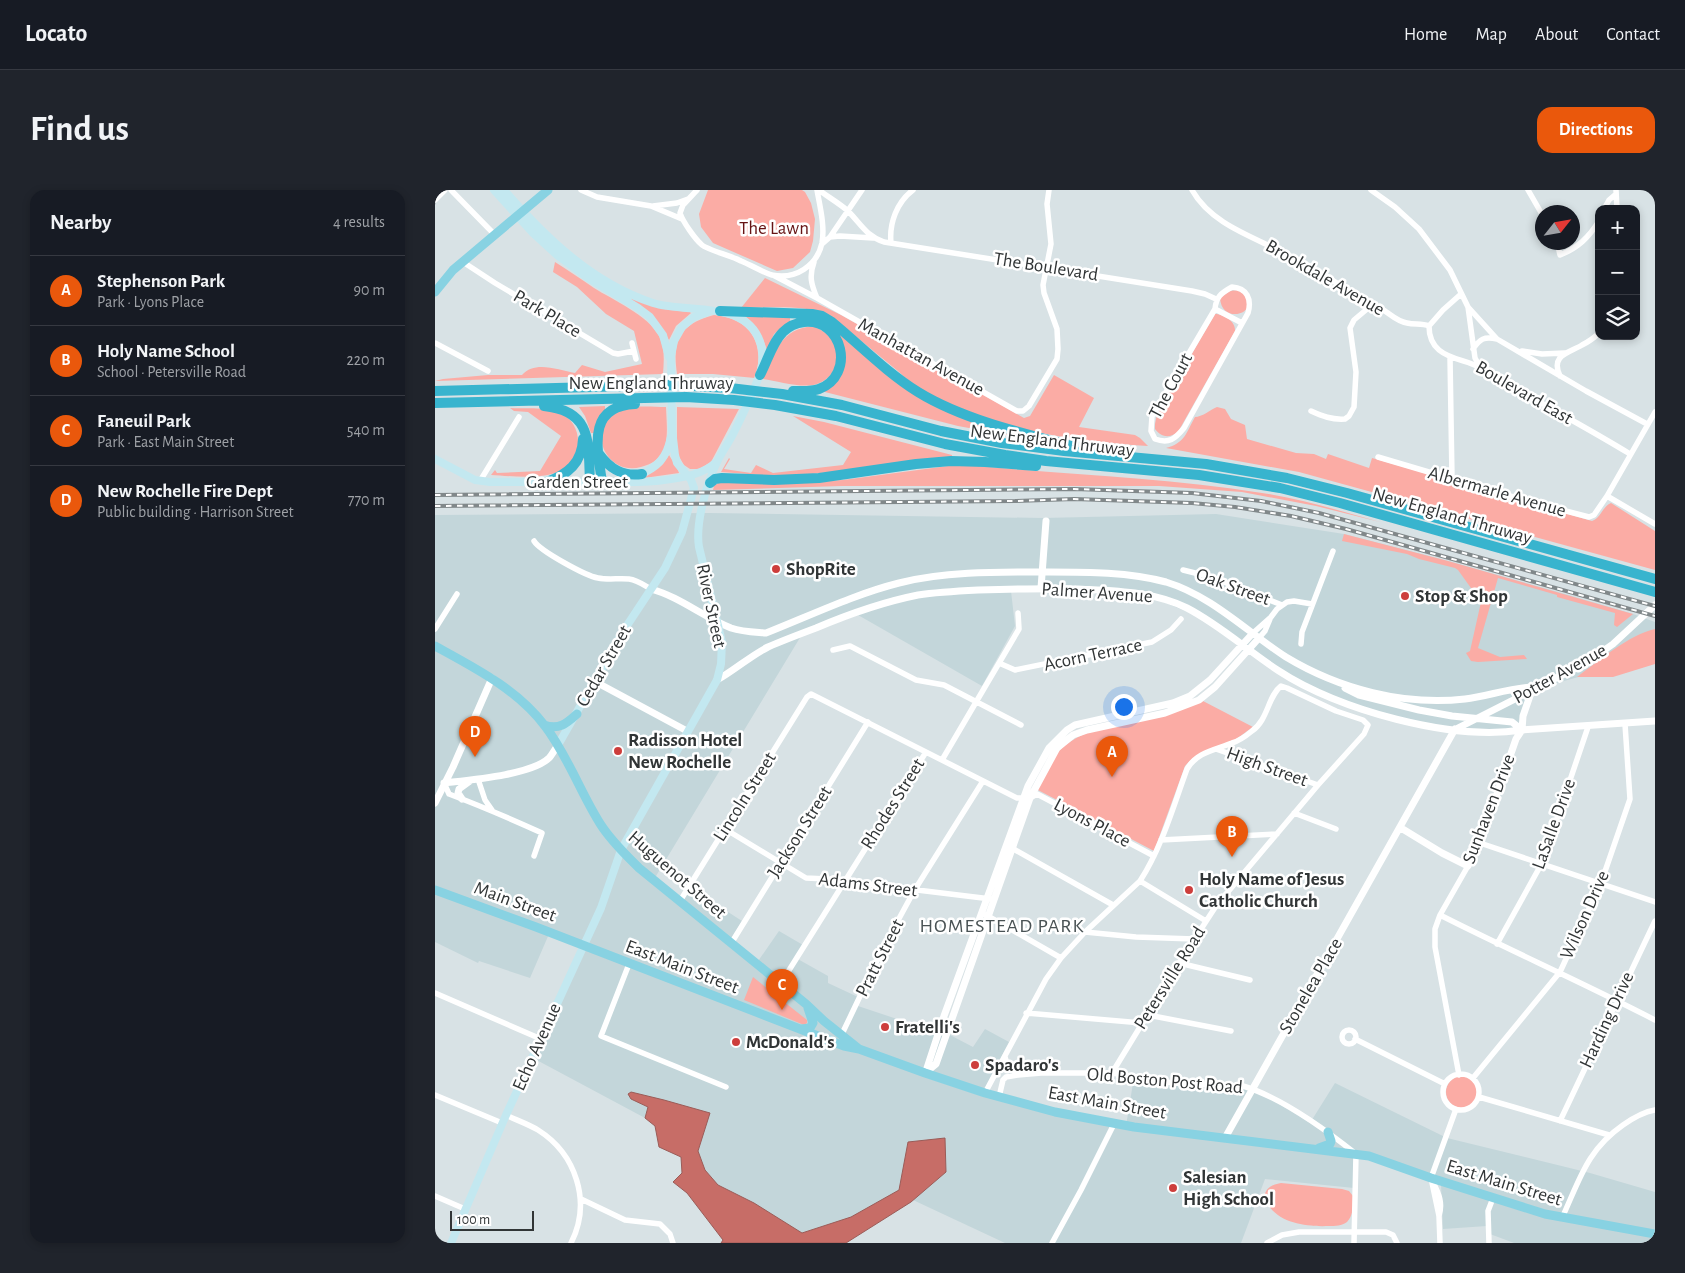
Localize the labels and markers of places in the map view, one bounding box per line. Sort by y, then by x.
place label: ShopRite [786,560,856,579]
marker: ShopRite [770,563,782,575]
place label: Stop & Shop [1415,587,1508,606]
marker: Stop & Shop [1399,590,1411,602]
pin: D [459,716,491,757]
place label: Radisson Hotel New Rochelle [628,731,742,772]
pin: A [1096,736,1128,777]
marker: Radisson Hotel New Rochelle [612,745,624,757]
pin: B [1216,816,1248,857]
place label: Holy Name of Jesus Catholic Church [1199,870,1344,911]
marker: Holy Name of Jesus Catholic Church [1183,884,1195,896]
pin: C [766,969,798,1010]
place label: Fratelli's [895,1018,960,1037]
marker: Fratelli's [879,1021,891,1033]
place label: McDonald's [746,1033,835,1052]
marker: McDonald's [730,1036,742,1048]
place label: Spadaro's [985,1056,1059,1075]
marker: Spadaro's [969,1059,981,1071]
place label: Salesian High School [1183,1168,1274,1209]
marker: Salesian High School [1167,1182,1179,1194]

